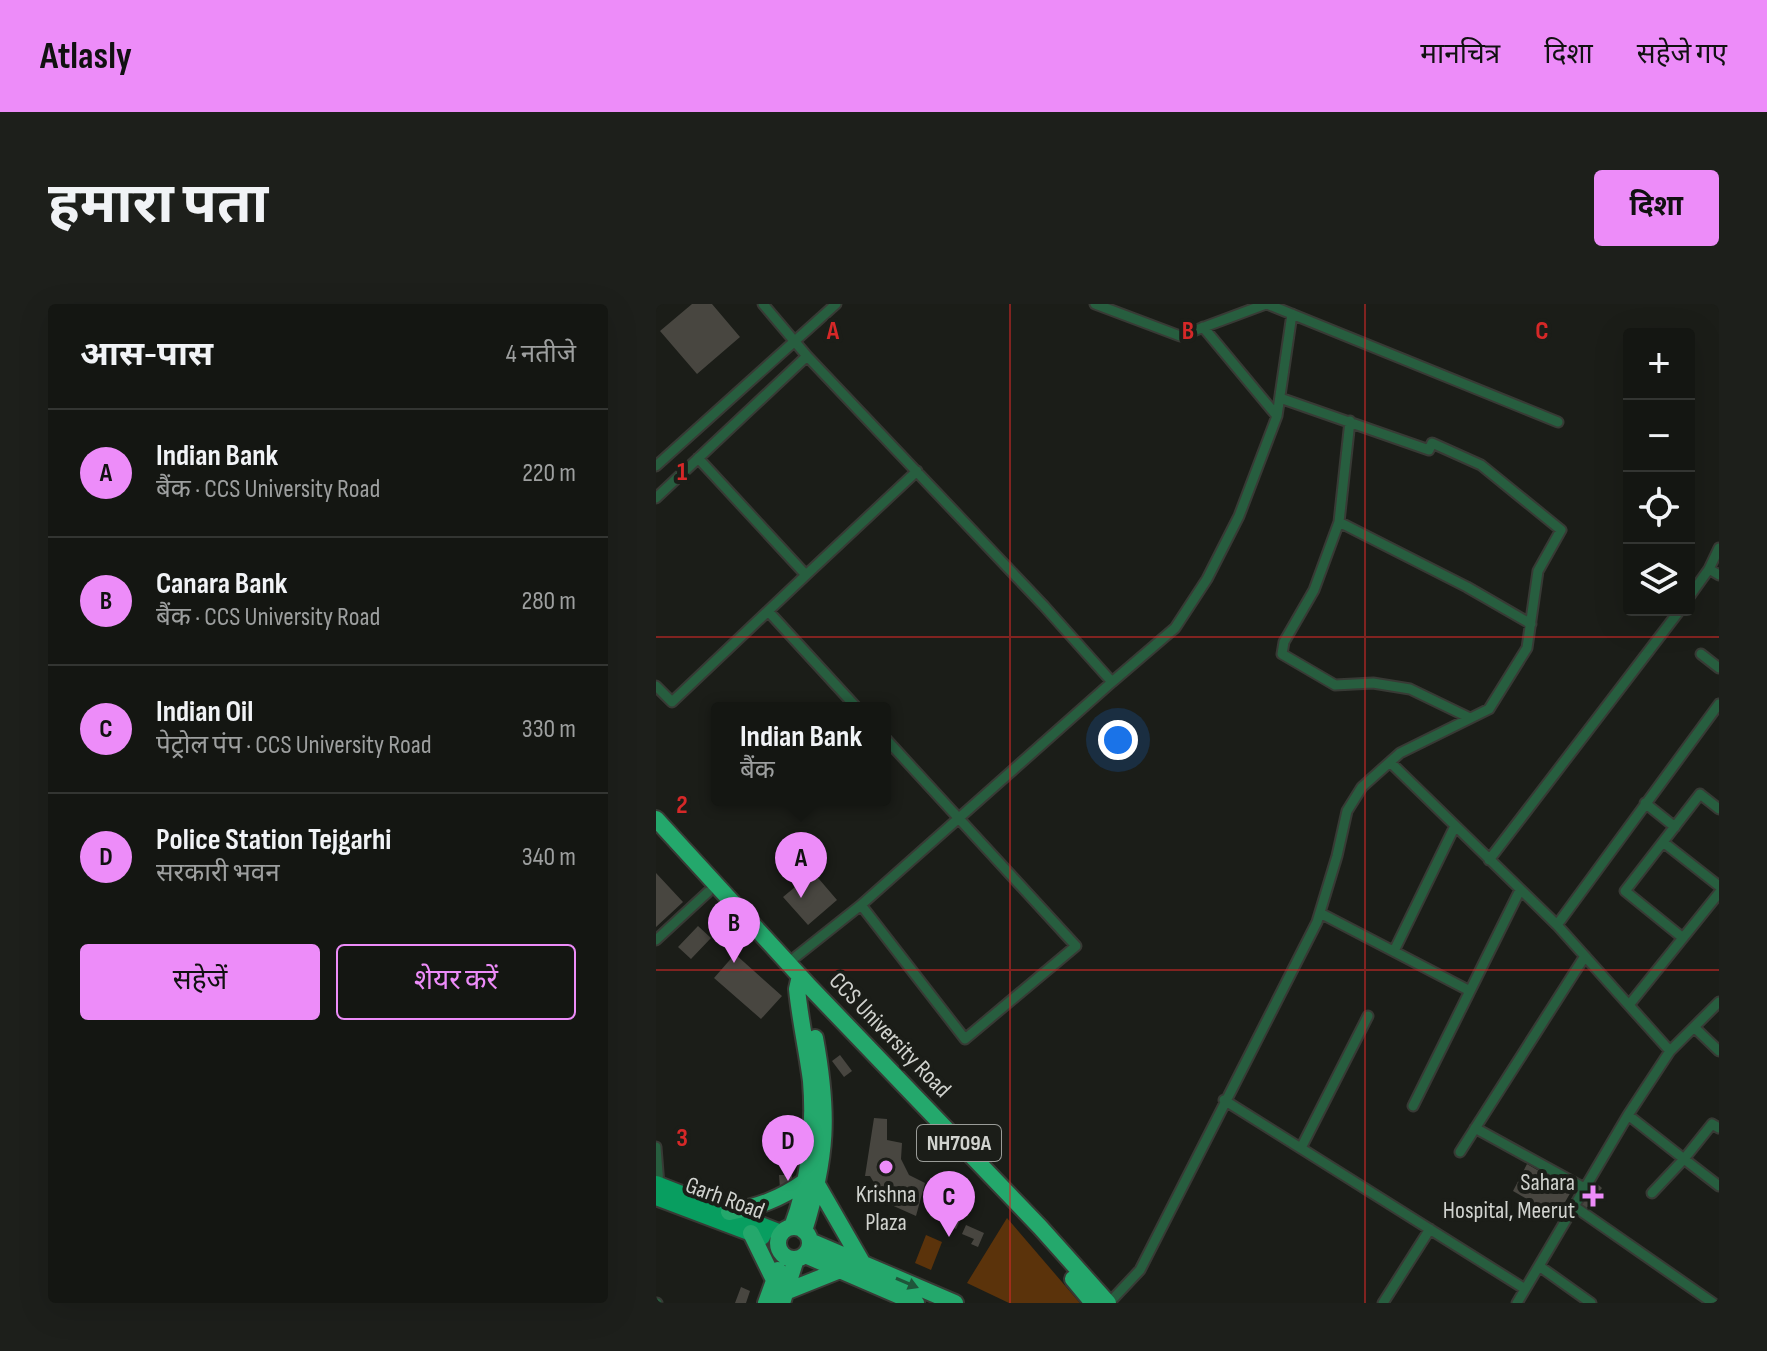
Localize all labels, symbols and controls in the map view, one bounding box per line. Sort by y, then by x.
text: Atlasly [40,34,132,79]
text: मानचित्र [1420,38,1500,71]
text: दिशा [1544,38,1593,71]
text: सहेजे गए [1637,38,1727,71]
button: दिशा [1594,170,1719,246]
text: हमारा पता [48,172,268,239]
text: A [826,316,840,347]
text: B [1182,316,1194,347]
text: C [1535,316,1549,347]
map controls [1623,328,1695,616]
button: + [1623,328,1695,400]
text: आस-पास [80,334,213,375]
text: 4 नतीजे [506,339,576,370]
button: − [1623,400,1695,472]
text: Indian Bank [156,438,278,474]
text: 1 [677,457,687,488]
text: A [100,458,112,489]
text: 220 m [522,458,576,489]
button: locate [1623,472,1695,544]
text: बैंक · CCS University Road [156,474,380,505]
button: layers [1623,544,1695,616]
text: Canara Bank [156,566,288,602]
text: B [100,586,112,617]
text: 280 m [521,586,576,617]
text: बैंक · CCS University Road [156,602,380,633]
text: Indian Oil [156,694,253,730]
popup [711,702,891,806]
text: C [99,714,113,745]
text: 330 m [522,714,576,745]
text: Indian Bank [740,719,862,755]
your location [1098,720,1138,760]
text: पेट्रोल पंप · CCS University Road [156,730,432,761]
text: बैंक [740,755,775,786]
text: 2 [676,790,688,821]
text: Police Station Tejgarhi [156,822,391,858]
pin: A [775,832,827,898]
text: D [99,842,113,873]
text: 340 m [522,842,576,873]
text: सरकारी भवन [156,858,280,889]
pin: B [708,897,760,963]
button: सहेजें [80,944,320,1020]
button: शेयर करें [336,944,576,1020]
street label: CCS University Road [823,966,957,1104]
pin: D [762,1115,814,1181]
text: 3 [676,1123,688,1154]
road number: NH709A [917,1125,1001,1161]
marker: Krishna Plaza [877,1158,895,1176]
place label: Sahara Hospital, Meerut [1443,1168,1575,1225]
street label: Garh Road [681,1170,769,1226]
pin: C [923,1171,975,1237]
place label: Krishna Plaza [856,1180,916,1237]
marker: Sahara Hospital, Meerut [1582,1185,1604,1207]
one-way arrow [896,1276,919,1289]

